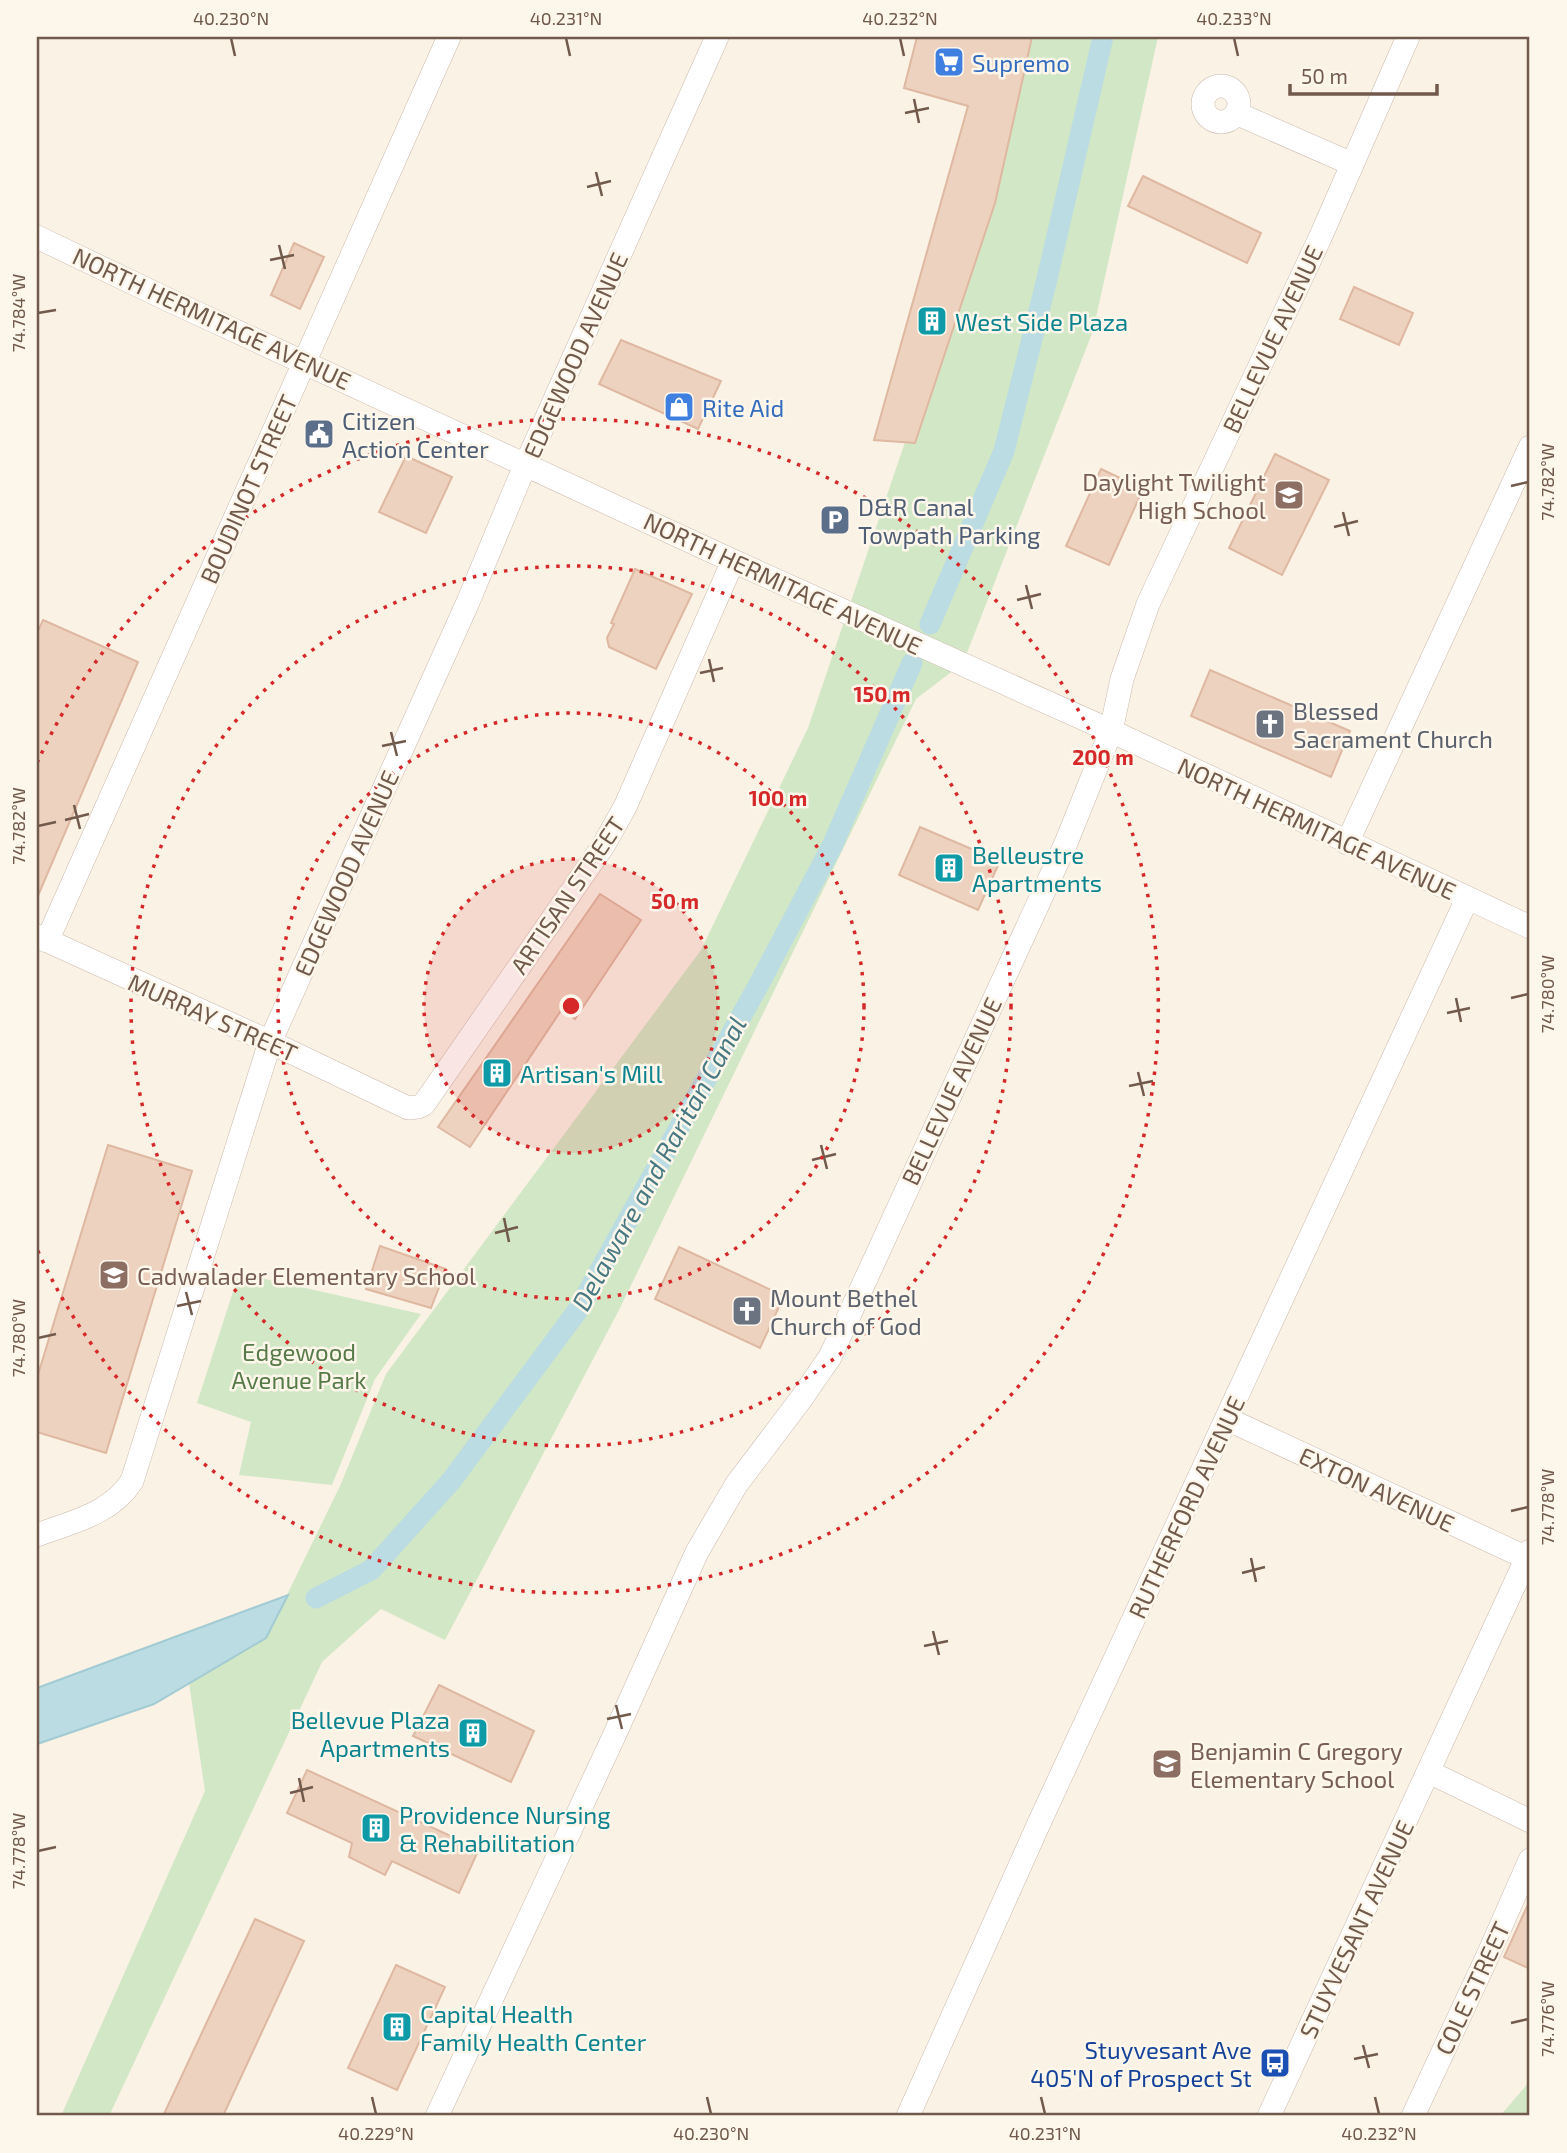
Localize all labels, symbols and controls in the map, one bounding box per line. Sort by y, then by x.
text: 40.230°N [193,7,269,29]
text: 40.231°N [530,7,602,29]
text: 40.232°N [862,7,938,29]
text: 40.233°N [1196,7,1272,29]
supermarket icon: Supremo [932,45,966,79]
place label: Supremo [972,48,1070,77]
scale bar [1290,52,1438,96]
text: 50 m [1301,63,1348,88]
street label: NORTH HERMITAGE AVENUE [68,241,356,395]
street label: BELLEVUE AVENUE [1216,241,1328,437]
street label: EDGEWOOD AVENUE [517,248,633,462]
text: 74.784°W [7,274,29,352]
building icon: West Side Plaza [915,304,949,338]
place label: West Side Plaza [955,307,1128,336]
street label: BOUDINOT STREET [193,390,303,588]
shop icon: Rite Aid [662,390,696,424]
place label: Rite Aid [702,393,784,422]
place label: Citizen Action Center [342,406,489,463]
public building icon: Citizen Action Center [302,417,336,451]
text: 74.782°W [1536,443,1558,521]
place label: Daylight Twilight High School [1082,467,1266,524]
school or university icon: Daylight Twilight High School [1272,478,1306,512]
place label: D&R Canal Towpath Parking [858,492,1041,549]
parking icon: D&R Canal Towpath Parking [818,503,852,537]
street label: NORTH HERMITAGE AVENUE [639,506,927,660]
text: 150 m [854,681,910,706]
place label: Blessed Sacrament Church [1293,696,1493,753]
church icon: Blessed Sacrament Church [1253,707,1287,741]
text: 200 m [1072,744,1134,769]
street label: NORTH HERMITAGE AVENUE [1173,751,1461,905]
street label: EDGEWOOD AVENUE [288,766,404,980]
text: 100 m [749,785,807,810]
text: 74.782°W [7,787,29,865]
street label: ARTISAN STREET [504,811,630,979]
place label: Belleustre Apartments [972,840,1102,897]
building icon: Belleustre Apartments [932,851,966,885]
text: 50 m [651,888,699,913]
text: 74.780°W [1536,955,1558,1033]
street label: MURRAY STREET [124,967,302,1067]
street label: BELLEVUE AVENUE [895,993,1007,1189]
centre of rings [559,994,583,1018]
water label: Delaware and Raritan Canal [564,1011,752,1315]
building icon: Artisan's Mill [480,1056,514,1090]
place label: Artisan's Mill [520,1059,663,1088]
school or university icon: Cadwalader Elementary School [97,1258,131,1292]
place label: Cadwalader Elementary School [137,1261,476,1290]
place label: Mount Bethel Church of God [770,1283,922,1340]
church icon: Mount Bethel Church of God [730,1294,764,1328]
text: 74.780°W [7,1299,29,1377]
park label: Edgewood Avenue Park [232,1337,366,1394]
street label: RUTHERFORD AVENUE [1122,1391,1250,1623]
street label: EXTON AVENUE [1295,1440,1459,1538]
text: 74.778°W [1536,1469,1558,1545]
place label: Bellevue Plaza Apartments [291,1705,450,1762]
building icon: Bellevue Plaza Apartments [456,1716,490,1750]
place label: Benjamin C Gregory Elementary School [1190,1736,1403,1793]
school or university icon: Benjamin C Gregory Elementary School [1150,1747,1184,1781]
place label: Providence Nursing & Rehabilitation [399,1800,611,1857]
building icon: Providence Nursing & Rehabilitation [359,1811,393,1845]
text: 74.778°W [7,1813,29,1889]
street label: STUYVESANT AVENUE [1293,1815,1419,2043]
street label: COLE STREET [1429,1917,1516,2059]
text: 74.776°W [1536,1981,1558,2057]
place label: Capital Health Family Health Center [420,1999,647,2056]
building icon: Capital Health Family Health Center [380,2010,414,2044]
place label: Stuyvesant Ave 405'N of Prospect St [1030,2035,1252,2092]
bus stop icon: Stuyvesant Ave 405'N of Prospect St [1258,2046,1292,2080]
text: 40.229°N [338,2122,414,2144]
text: 40.230°N [673,2122,749,2144]
text: 40.231°N [1009,2122,1081,2144]
text: 40.232°N [1341,2122,1417,2144]

